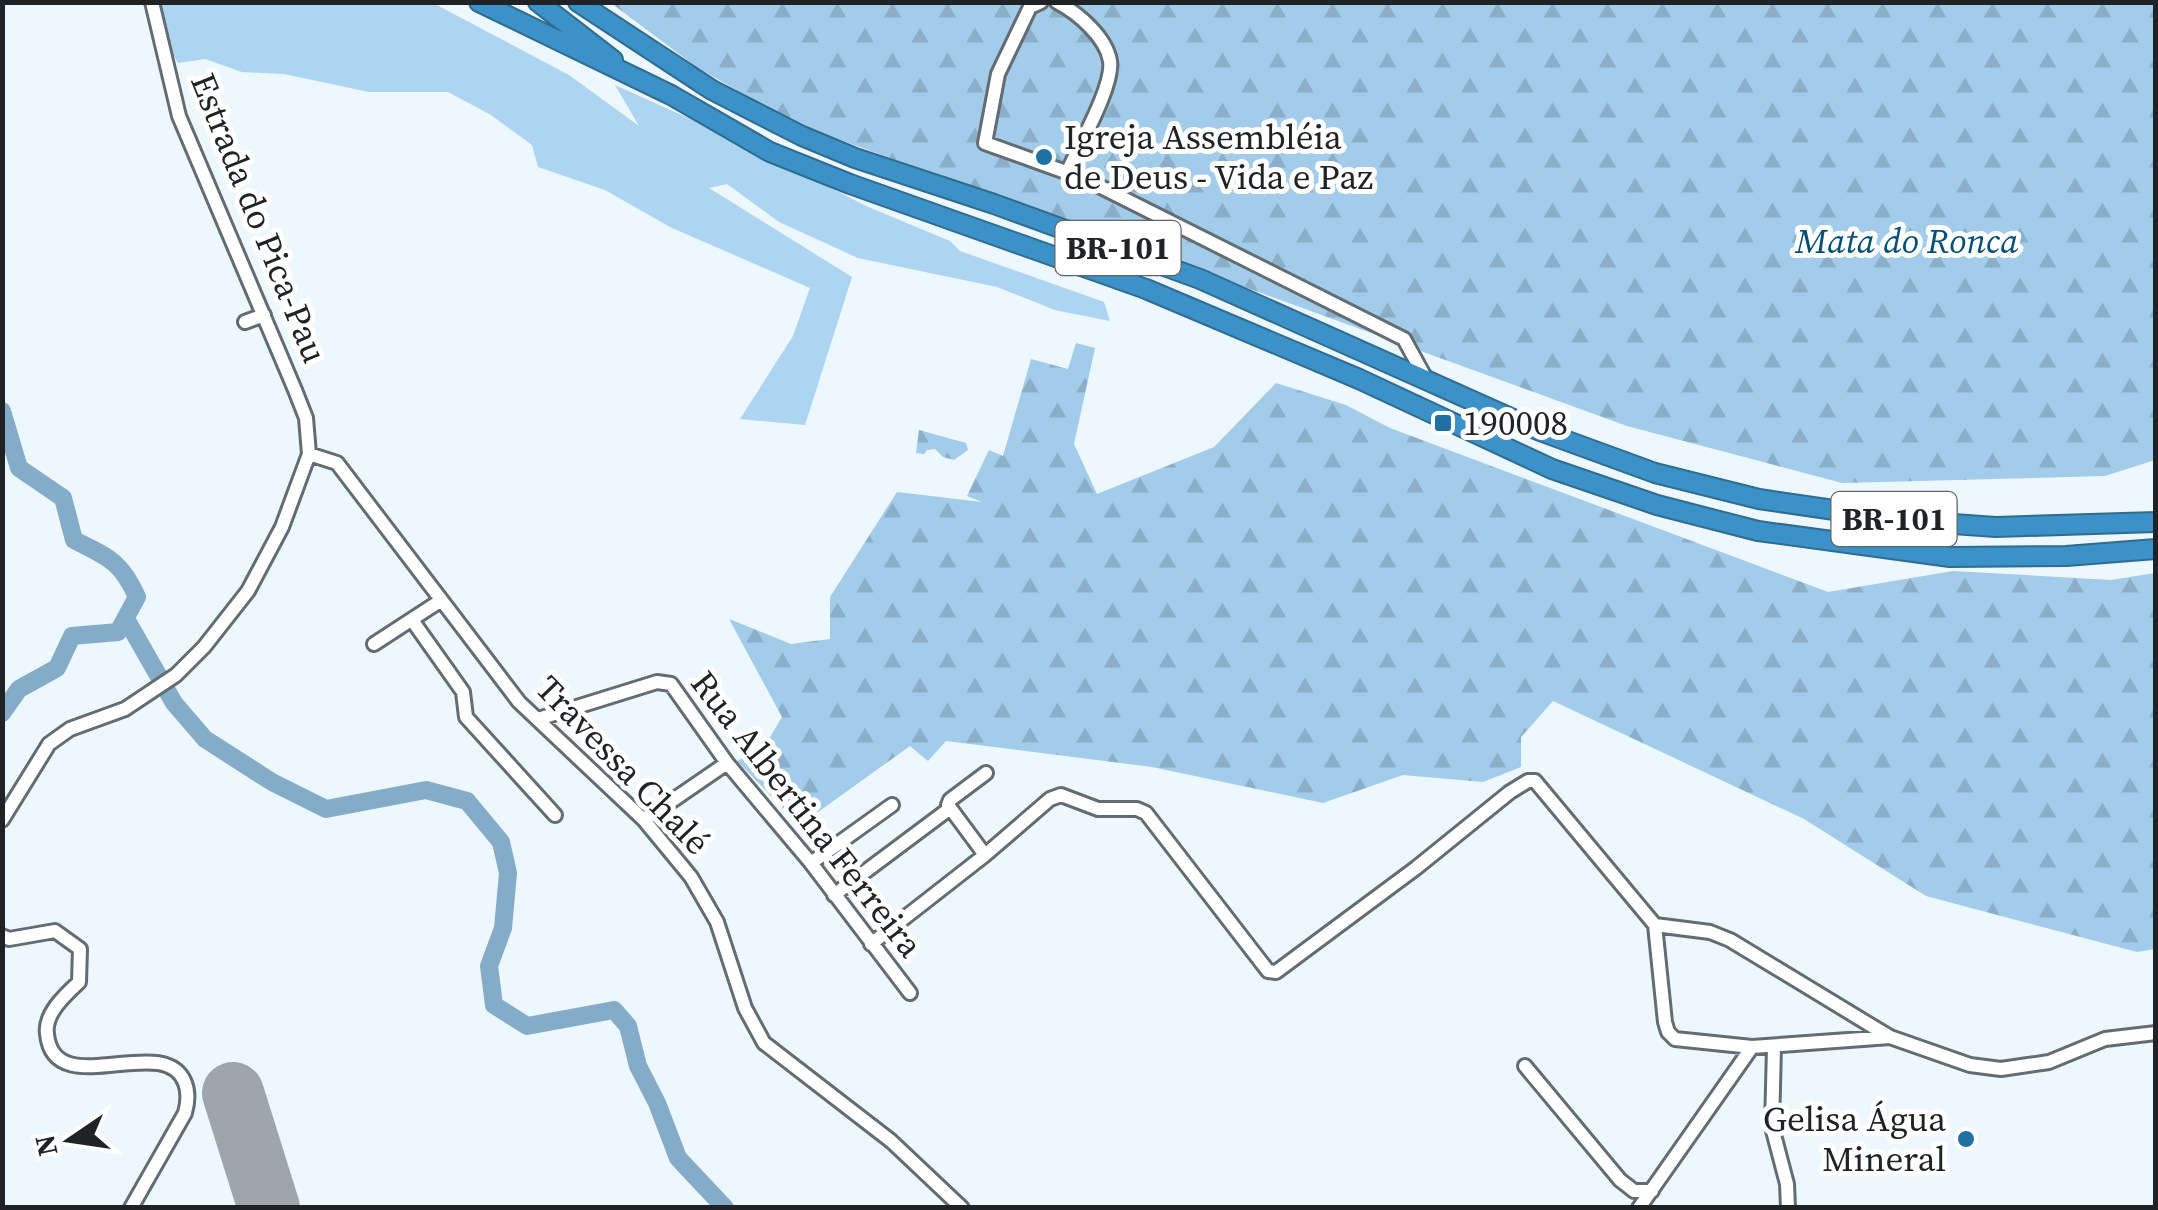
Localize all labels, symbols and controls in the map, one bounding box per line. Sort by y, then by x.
street label: Estrada do Pica-Pau [179,66,339,370]
place label: Igreja Assembléia de Deus - Vida e Paz [1064,113,1373,201]
marker: Igreja Assembléia de Deus - Vida e Paz [1033,146,1055,168]
park label: Mata do Ronca [1795,217,2019,265]
road number: BR-101 [1056,221,1180,275]
place label: 190008 [1463,399,1568,447]
marker: 190008 [1432,412,1454,434]
road number: BR-101 [1832,492,1956,546]
street label: Rua Albertina Ferreira [680,661,934,967]
street label: Travessa Chalé [525,665,721,865]
north arrow [20,1090,120,1190]
place label: Gelisa Água Mineral [1763,1095,1946,1183]
marker: Gelisa Água Mineral [1955,1128,1977,1150]
text: N [25,1131,66,1160]

